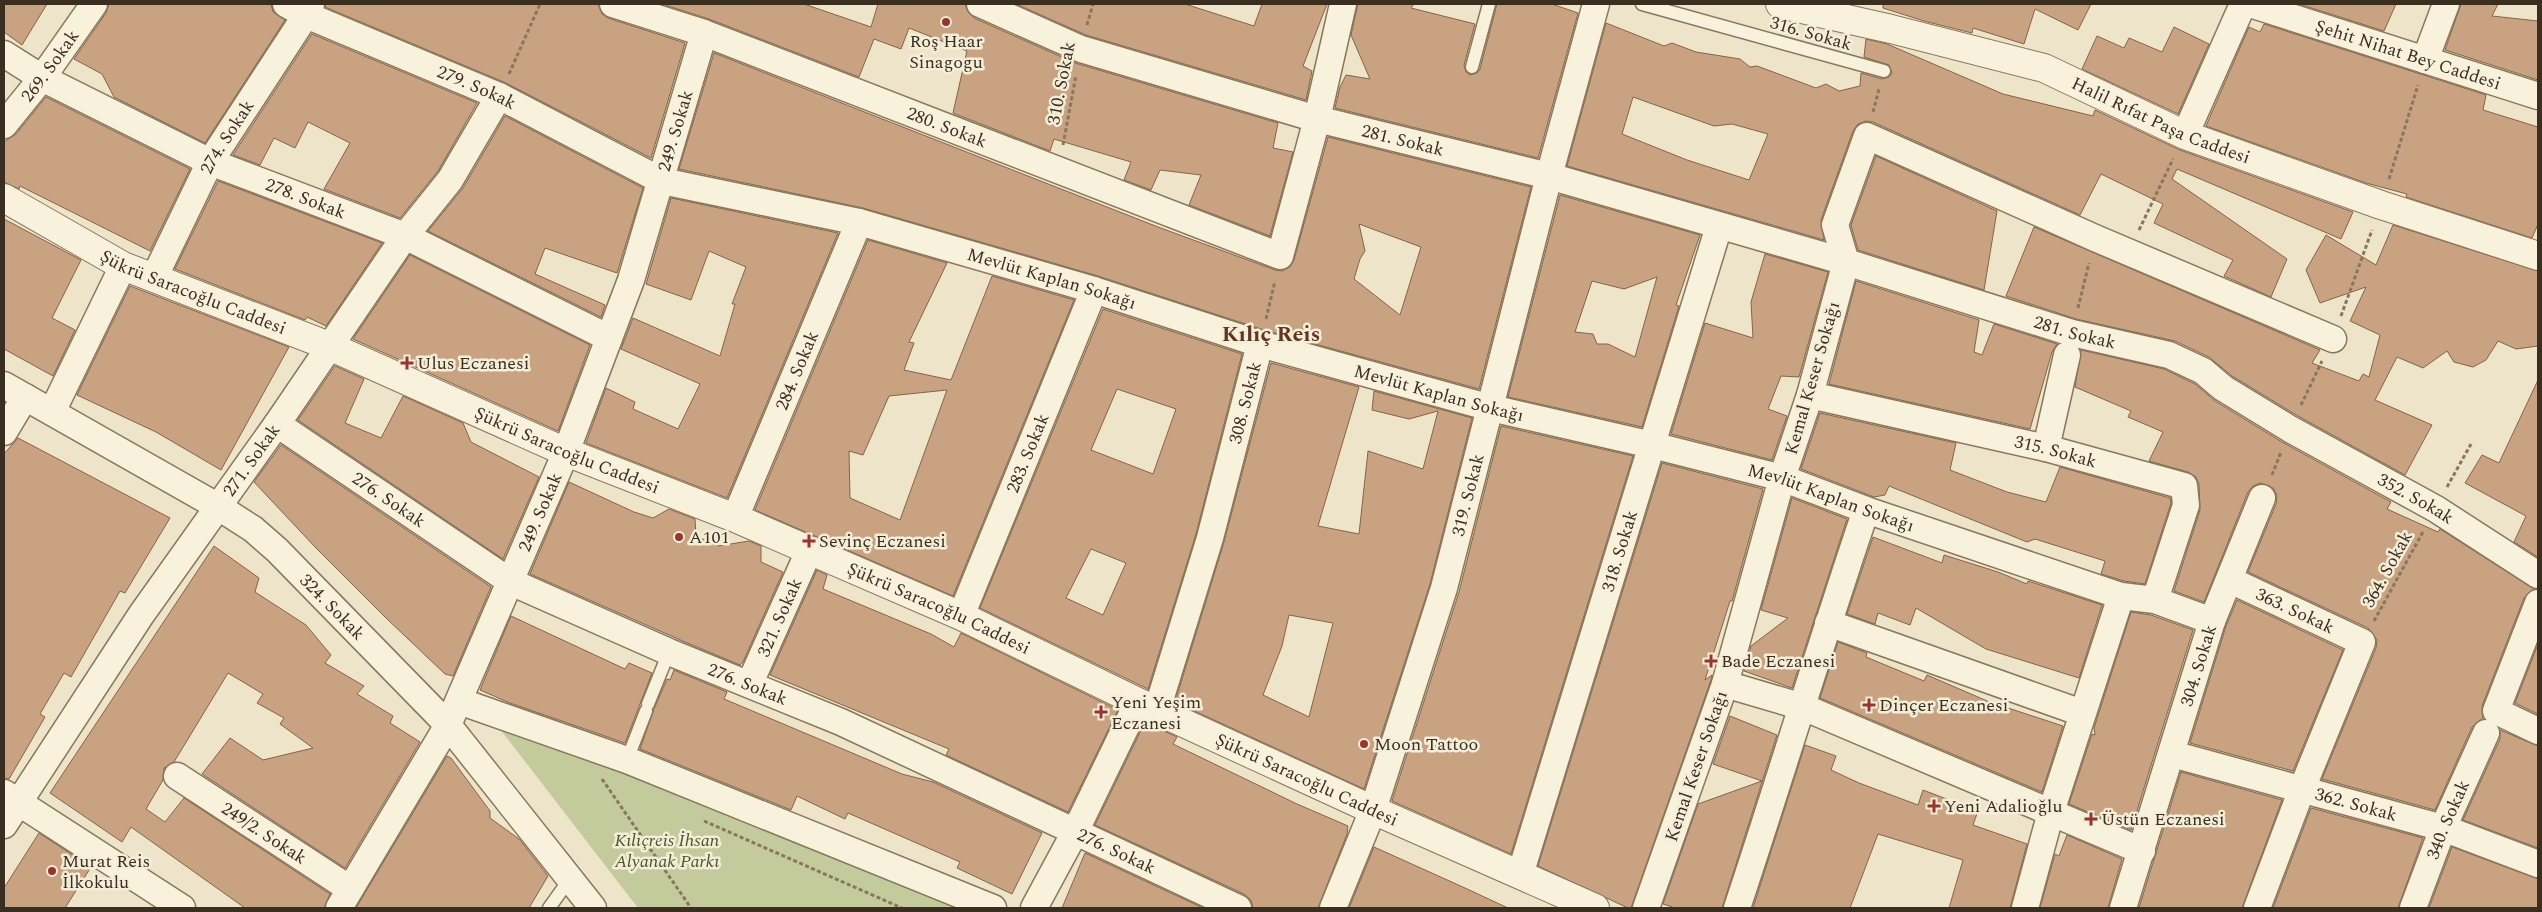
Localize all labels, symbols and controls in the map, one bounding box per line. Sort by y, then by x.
street label: 316. Sokak [1767,9,1855,58]
street label: Şehit Nihat Bey Caddesi [2312,13,2504,97]
marker: Roş Haar Sinagogu [940,16,952,28]
street label: 269. Sokak [15,24,86,108]
place label: Roş Haar Sinagogu [909,28,983,76]
street label: 310. Sokak [1040,39,1083,127]
street label: 279. Sokak [433,58,521,117]
street label: Halil Rıfat Paşa Caddesi [2067,70,2254,171]
street label: 249. Sokak [651,87,700,175]
street label: 274. Sokak [193,94,261,179]
street label: 280. Sokak [903,100,991,155]
street label: 281. Sokak [1358,117,1447,164]
street label: 278. Sokak [261,171,350,226]
street label: Mevlüt Kaplan Sokağı [964,241,1140,317]
street label: Şükrü Saracoğlu Caddesi [95,243,290,342]
street label: Kemal Keser Sokağı [1778,298,1847,458]
street label: 281. Sokak [2030,309,2118,357]
district label: Kılıç Reis [1222,318,1320,351]
street label: 284. Sokak [769,327,826,415]
place label: Ulus Eczanesi [417,350,529,377]
marker: Ulus Eczanesi [401,357,413,369]
street label: 308. Sokak [1222,358,1269,447]
street label: Mevlüt Kaplan Sokağı [1351,358,1527,429]
street label: Şükrü Saracoğlu Caddesi [470,400,663,501]
street label: 283. Sokak [1000,409,1056,497]
street label: 271. Sokak [216,418,287,502]
street label: 315. Sokak [2012,428,2100,475]
street label: 319. Sokak [1445,451,1492,539]
street label: Mevlüt Kaplan Sokağı [1745,457,1918,539]
street label: 276. Sokak [346,465,431,535]
street label: 352. Sokak [2372,466,2459,531]
street label: 249. Sokak [511,468,570,556]
street label: 318. Sokak [1595,507,1645,595]
place label: A101 [689,524,730,551]
street label: 364. Sokak [2355,526,2420,613]
place label: Sevinç Eczanesi [819,528,946,555]
marker: A101 [673,531,685,543]
marker: Sevinç Eczanesi [803,535,815,547]
street label: Şükrü Saracoğlu Caddesi [843,555,1035,662]
street label: 324. Sokak [293,568,371,647]
street label: 321. Sokak [750,574,809,661]
street label: 363. Sokak [2251,581,2339,641]
street label: 304. Sokak [2173,621,2224,710]
place label: Bade Eczanesi [1721,648,1835,675]
marker: Bade Eczanesi [1705,655,1717,667]
street label: 276. Sokak [703,656,791,713]
street label: Kemal Keser Sokağı [1658,687,1735,845]
place label: Yeni Yeşim Eczanesi [1111,689,1201,737]
place label: Dinçer Eczanesi [1879,692,2008,719]
marker: Dinçer Eczanesi [1863,699,1875,711]
marker: Yeni Yeşim Eczanesi [1095,706,1107,718]
street label: Şükrü Saracoğlu Caddesi [1211,726,1402,833]
place label: Moon Tattoo [1374,731,1478,758]
marker: Moon Tattoo [1358,738,1370,750]
street label: 340. Sokak [2419,776,2477,863]
street label: 362. Sokak [2312,781,2400,829]
place label: Yeni Adalioğlu [1944,793,2063,820]
street label: 249/2. Sokak [216,795,312,871]
marker: Yeni Adalioğlu [1928,800,1940,812]
place label: Üstün Eczanesi [2101,806,2225,833]
marker: Üstün Eczanesi [2085,813,2097,825]
street label: 276. Sokak [1072,821,1160,882]
park label: Kılıçreis İhsan Alyanak Parkı [614,827,720,875]
place label: Murat Reis İlkokulu [62,848,150,896]
marker: Murat Reis İlkokulu [46,865,58,877]

